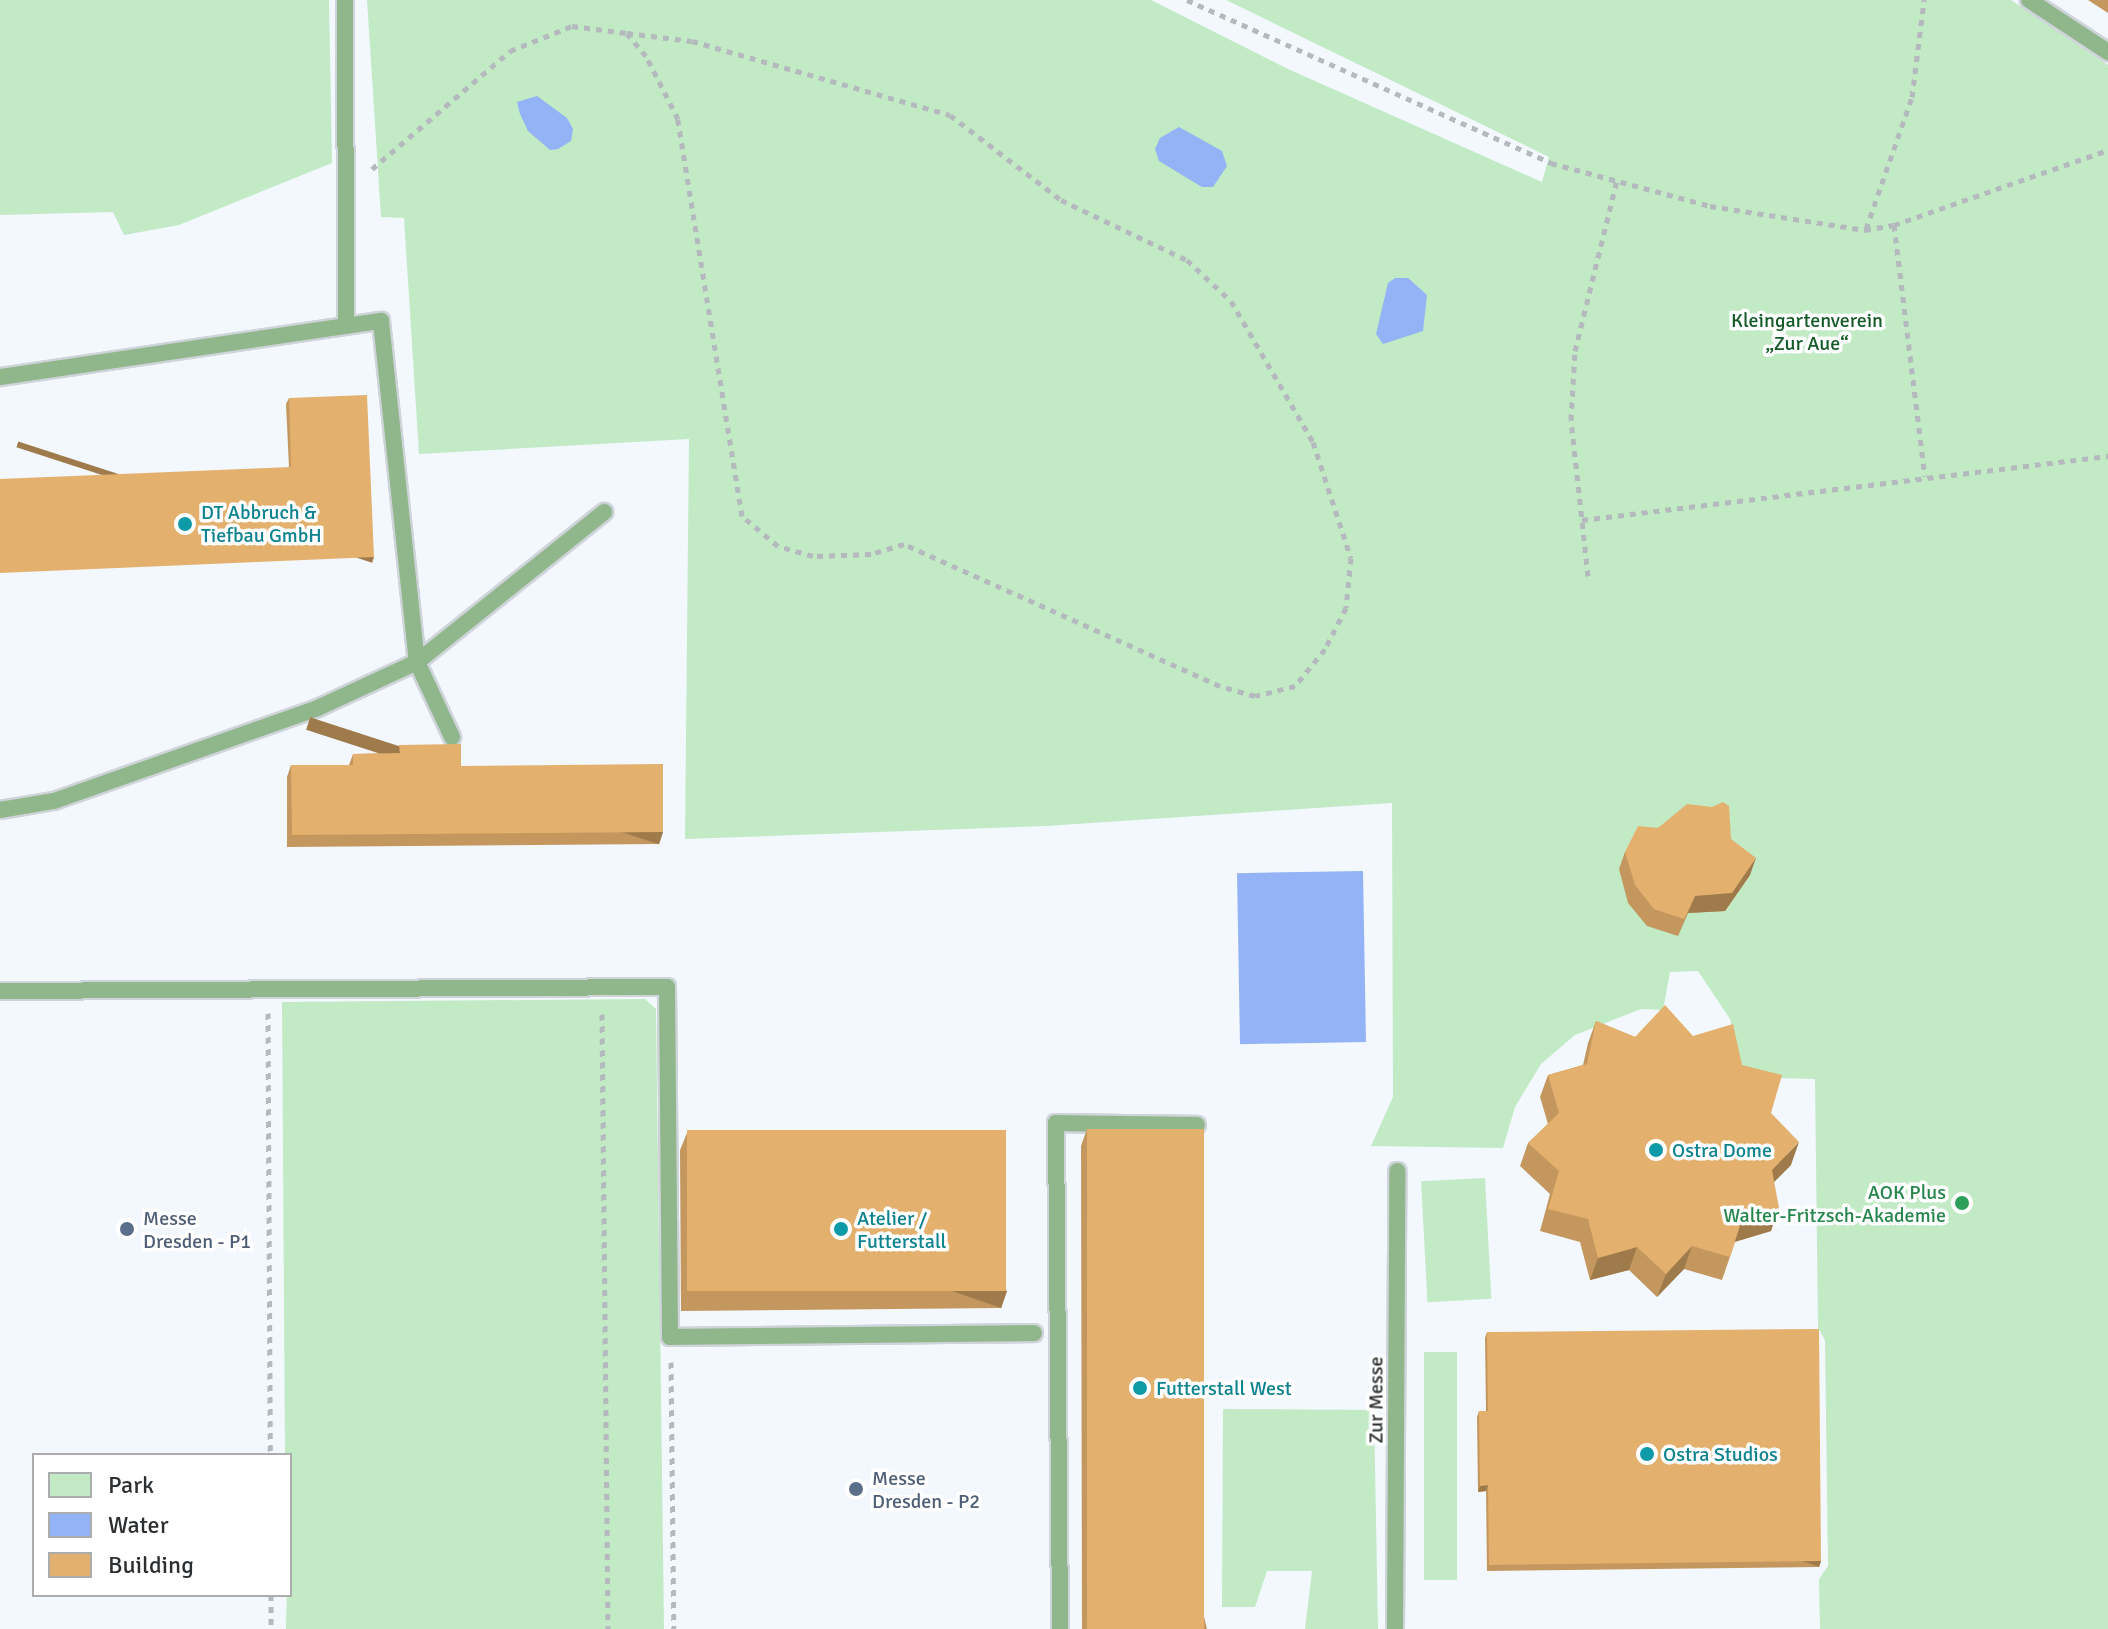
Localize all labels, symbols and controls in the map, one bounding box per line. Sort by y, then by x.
park label: Kleingartenverein „Zur Aue“ [1731,308,1883,355]
place label: DT Abbruch & Tiefbau GmbH [201,500,322,547]
marker: DT Abbruch & Tiefbau GmbH [176,515,194,533]
place label: Ostra Dome [1672,1138,1772,1162]
marker: Ostra Dome [1647,1141,1665,1159]
place label: AOK Plus Walter-Fritzsch-Akademie [1723,1180,1946,1227]
marker: AOK Plus Walter-Fritzsch-Akademie [1953,1194,1971,1212]
place label: Messe Dresden - P1 [143,1206,251,1253]
place label: Atelier / Futterstall [857,1206,946,1253]
marker: Messe Dresden - P1 [118,1220,136,1238]
marker: Atelier / Futterstall [832,1220,850,1238]
street label: Zur Messe [1364,1356,1388,1444]
place label: Futterstall West [1156,1376,1292,1400]
marker: Futterstall West [1131,1379,1149,1397]
place label: Ostra Studios [1663,1442,1778,1466]
marker: Ostra Studios [1638,1445,1656,1463]
legend [32,1453,292,1597]
place label: Messe Dresden - P2 [872,1466,980,1513]
text: Park [108,1470,154,1500]
marker: Messe Dresden - P2 [847,1480,865,1498]
text: Water [108,1510,168,1540]
text: Building [108,1550,194,1580]

